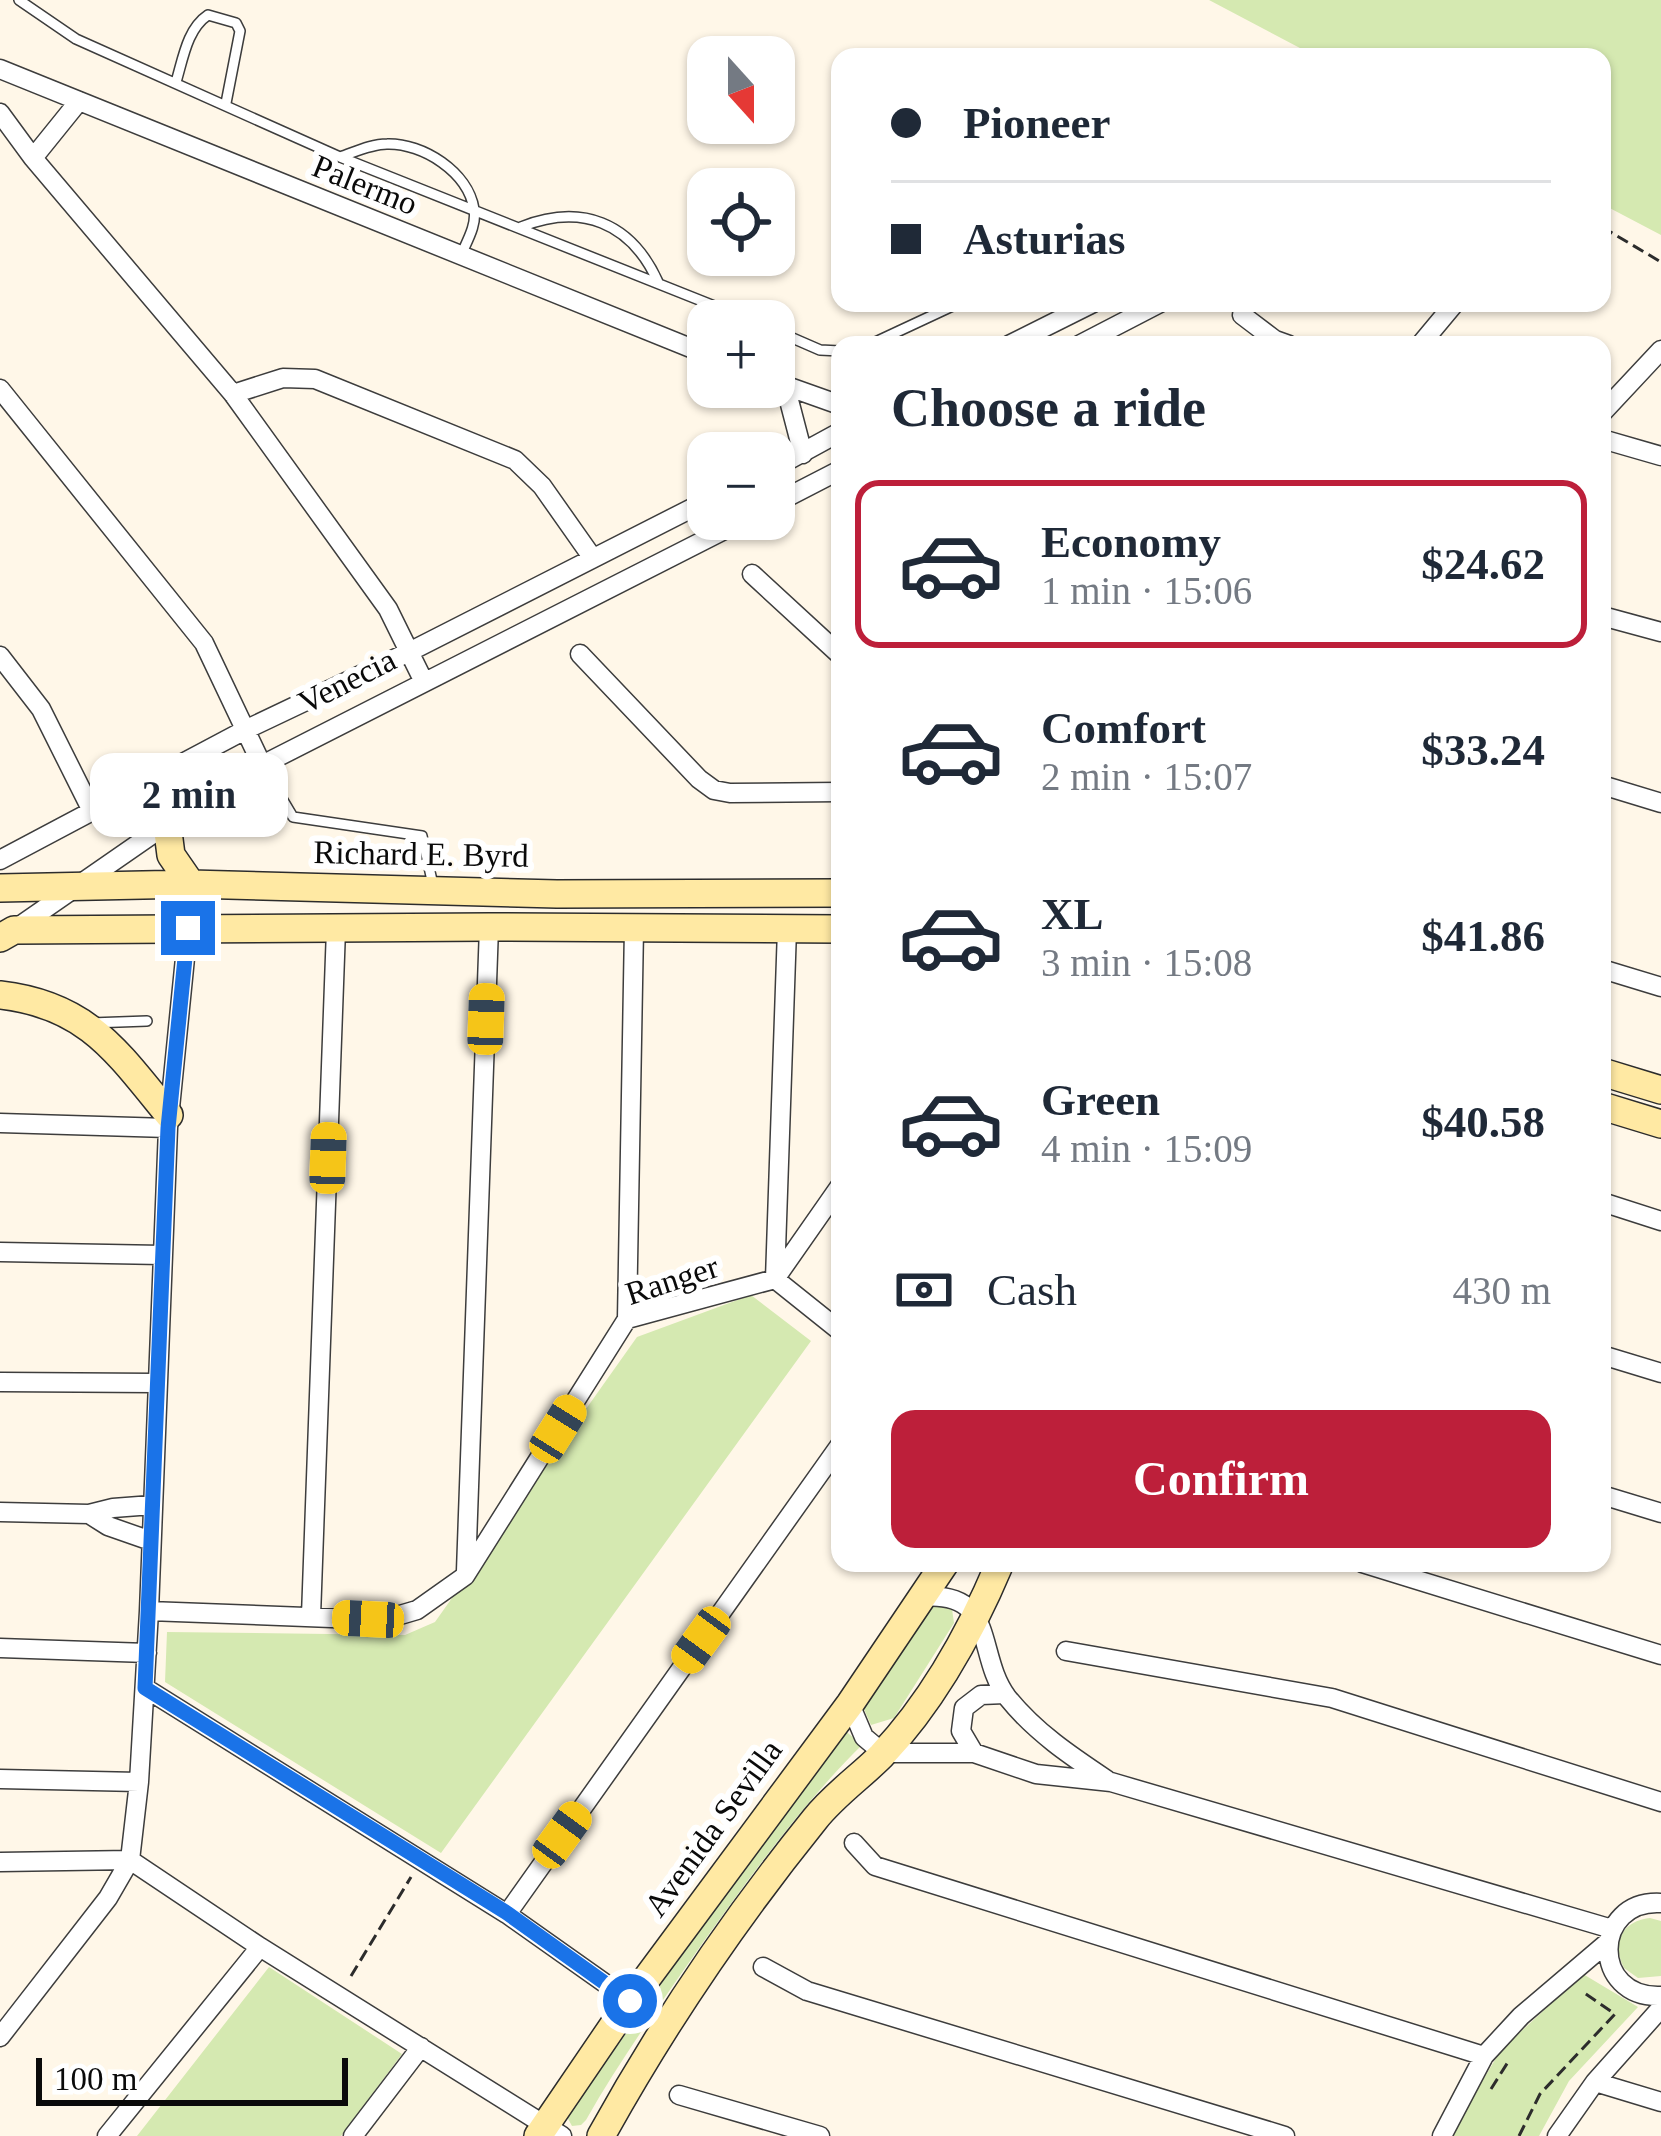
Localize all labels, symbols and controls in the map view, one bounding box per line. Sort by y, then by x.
north arrow [687,36,795,144]
map controls [687,36,795,540]
text: Pioneer [963,98,1110,148]
street label: Palermo [307,148,423,222]
button: locate [687,168,795,276]
text: Asturias [963,214,1126,264]
button: + [687,300,795,408]
text: Choose a ride [891,378,1206,438]
button: − [687,432,795,540]
icon: car [897,510,1005,618]
text: Economy [1041,517,1221,567]
text: $24.62 [1421,539,1545,589]
text: 1 min · 15:06 [1041,569,1252,612]
street label: Venecia [292,641,402,721]
icon: car [897,696,1005,804]
text: Comfort [1041,703,1206,753]
text: $33.24 [1421,725,1545,775]
callout: 2 min [89,754,287,838]
text: 2 min · 15:07 [1041,755,1252,798]
text: 2 min [142,773,236,816]
street label: Richard E. Byrd [313,834,529,874]
icon: car [897,882,1005,990]
text: XL [1041,889,1104,939]
route end [161,901,215,955]
text: $41.86 [1421,911,1545,961]
text: 3 min · 15:08 [1041,941,1252,984]
car [467,982,505,1056]
icon: car [897,1068,1005,1176]
text: Green [1041,1075,1160,1125]
text: $40.58 [1421,1097,1545,1147]
car [309,1121,347,1195]
text: 4 min · 15:09 [1041,1127,1252,1170]
street label: Ranger [621,1248,723,1312]
icon: cash [891,1257,957,1323]
text: Cash [987,1265,1077,1315]
text: 430 m [1452,1269,1551,1312]
car [524,1389,592,1469]
button: Confirm [891,1410,1551,1548]
car [331,1599,405,1639]
car [665,1600,737,1680]
street label: Avenida Sevilla [637,1732,789,1923]
car [526,1795,598,1875]
route start [603,1974,657,2028]
scale bar [36,2052,348,2105]
text: 100 m [54,2061,137,2097]

